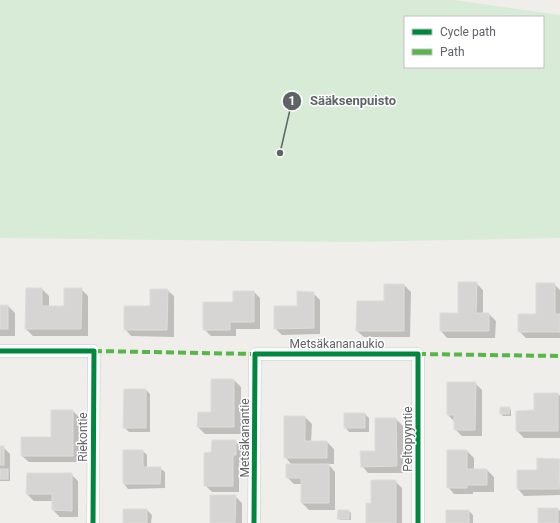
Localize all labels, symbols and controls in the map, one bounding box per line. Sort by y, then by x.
legend [404,16,544,68]
text: Cycle path [440,25,496,39]
text: Path [440,45,465,59]
callout: Sääksenpuisto [282,88,404,113]
text: Sääksenpuisto [310,93,396,108]
text: 1 [289,94,295,108]
street label: Metsäkananaukio [290,337,385,351]
street label: Metsäkanantie [238,398,252,478]
street label: Peltopyyntie [401,406,415,472]
street label: Riekontie [76,412,90,462]

